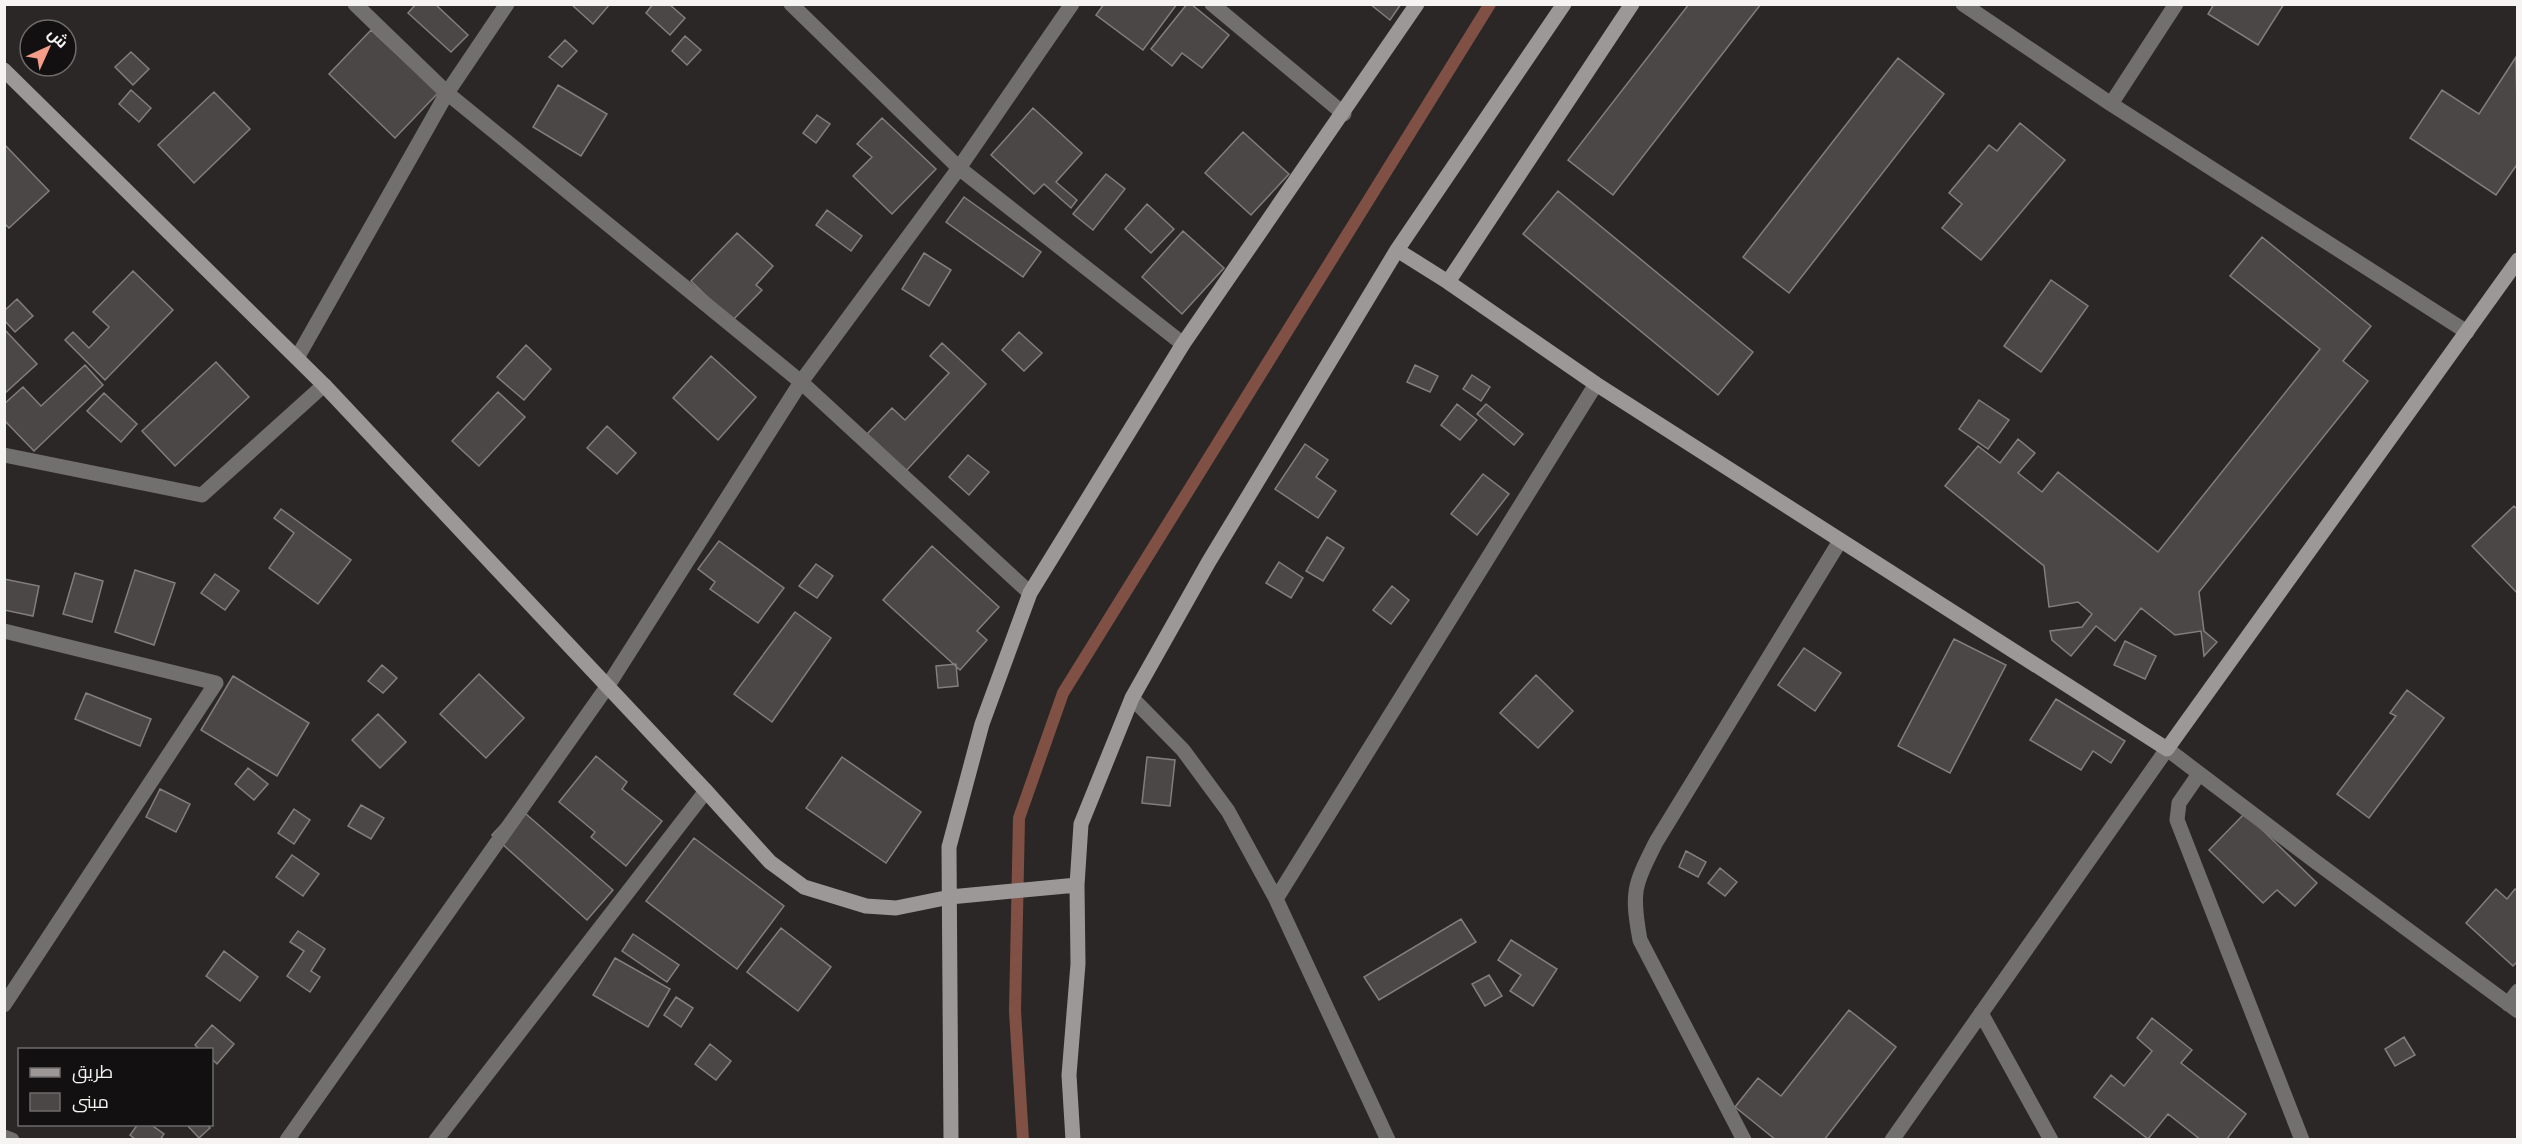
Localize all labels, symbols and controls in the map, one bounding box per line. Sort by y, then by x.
north arrow [18,18,78,78]
text: ش [44,24,72,52]
legend [18,1048,213,1126]
text: طريق [72,1061,113,1084]
text: مبنى [72,1091,109,1113]

